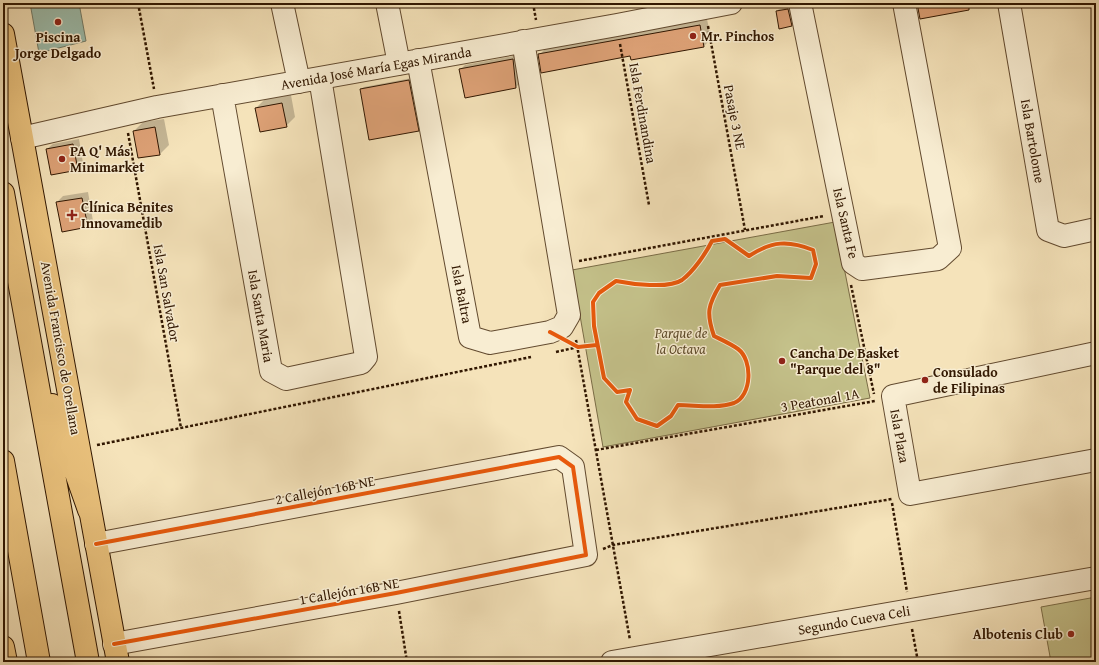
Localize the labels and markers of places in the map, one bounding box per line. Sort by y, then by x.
marker: Piscina Jorge Delgado [53,17,63,27]
place label: Mr. Pinchos [701,26,774,46]
place label: Piscina Jorge Delgado [13,27,102,63]
marker: Mr. Pinchos [688,31,698,41]
place label: PA Q' Más Minimarket [70,141,145,177]
marker: PA Q' Más Minimarket [57,154,67,164]
place label: Clínica Benites Innovamedib [81,197,173,233]
marker: Clínica Benites Innovamedib [66,209,78,221]
place label: Cancha De Basket "Parque del 8" [790,343,900,379]
marker: Cancha De Basket "Parque del 8" [777,356,787,366]
place label: Consulado de Filipinas [933,362,1005,398]
marker: Consulado de Filipinas [920,375,930,385]
place label: Albotenis Club [973,624,1063,644]
marker: Albotenis Club [1066,629,1076,639]

